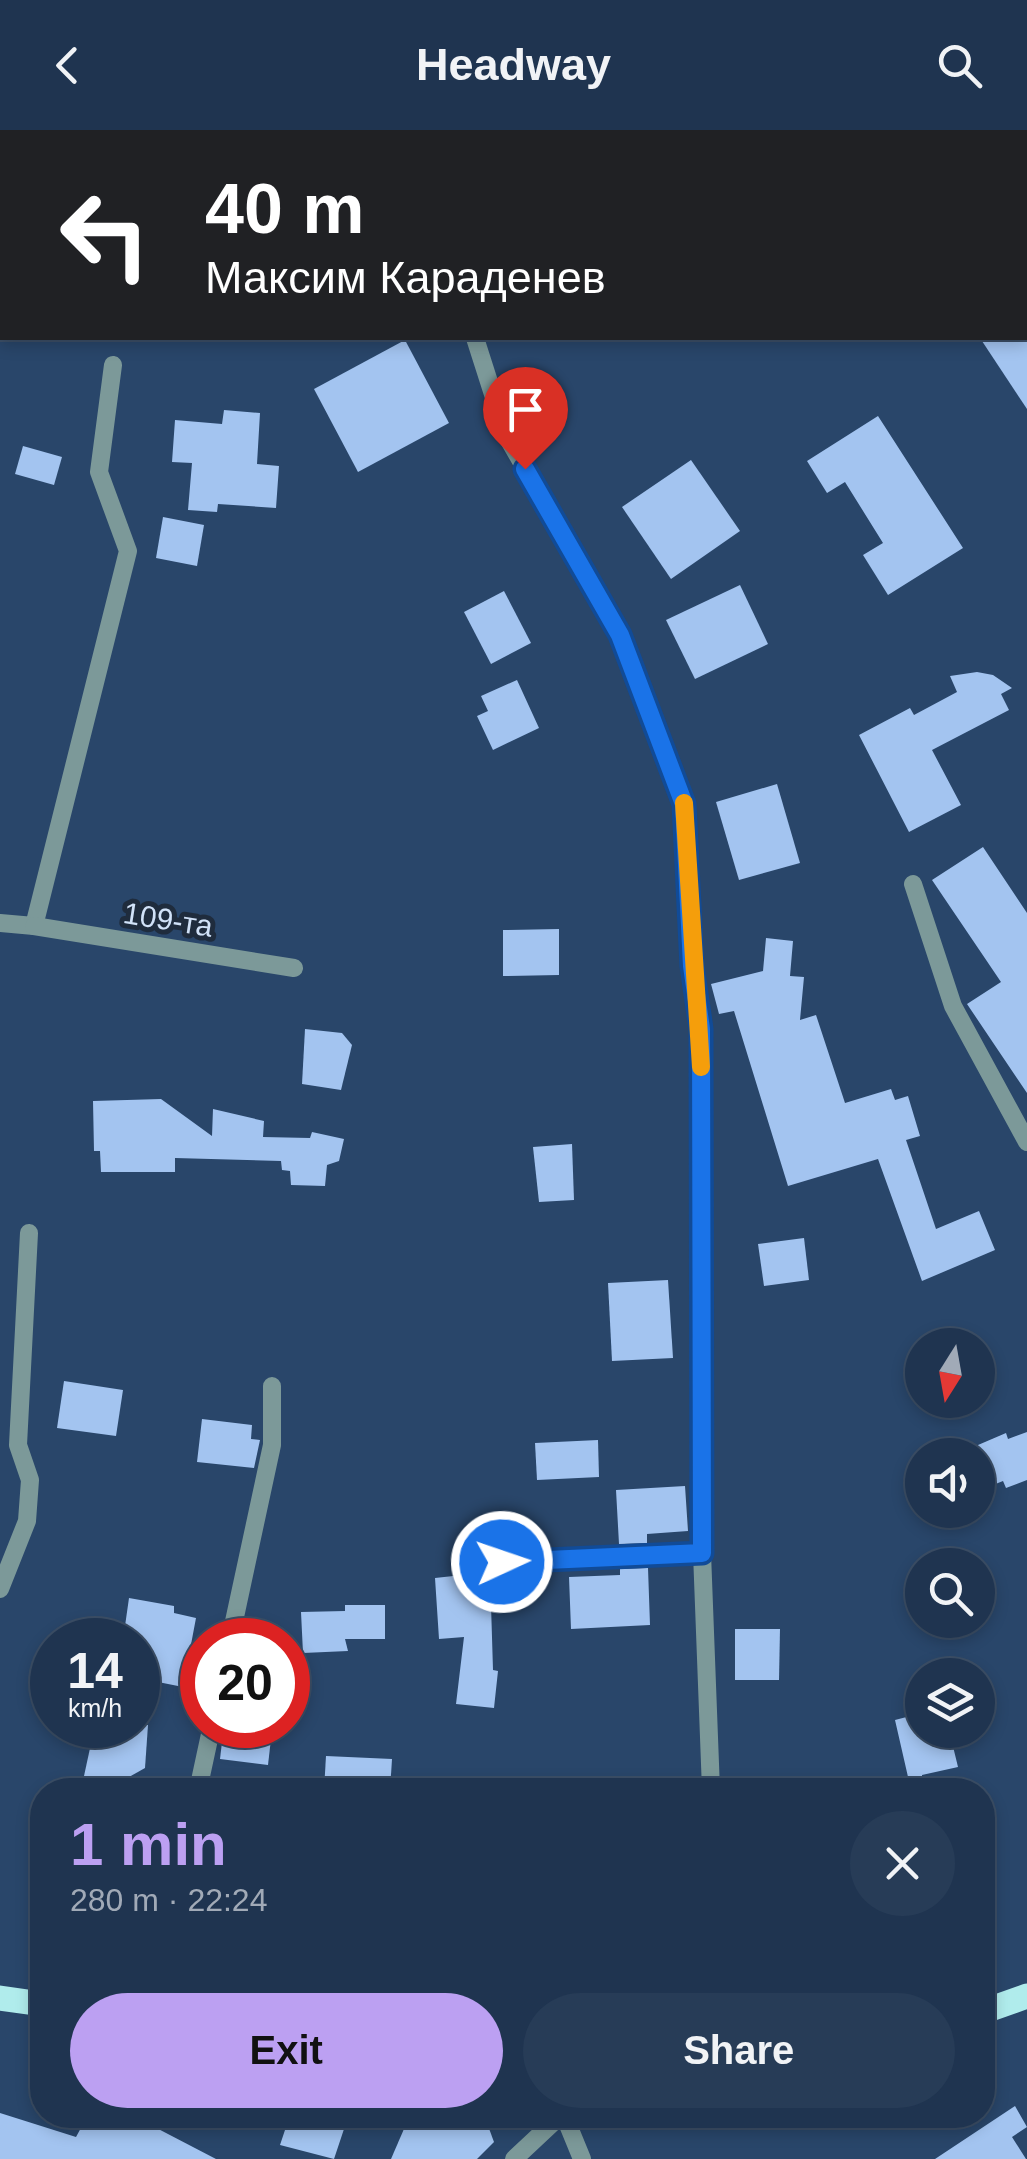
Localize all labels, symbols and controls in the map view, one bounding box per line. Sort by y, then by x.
icon: back [40,38,95,93]
icon: search [932,38,987,93]
text: Headway [416,39,611,90]
icon: left [40,170,170,300]
text: 40 m [205,170,365,248]
text: Максим Караденев [205,252,606,303]
pin [483,367,568,470]
icon: arrive [498,382,553,437]
street label: 109-та [121,896,215,943]
north arrow [905,1328,995,1418]
map controls [905,1328,995,1748]
button: sound [905,1438,995,1528]
position arrow [450,1510,554,1614]
button: search [905,1548,995,1638]
speed limit sign: 20 [180,1618,310,1748]
text: 14 [67,1643,123,1699]
button: layers [905,1658,995,1748]
text: km/h [68,1694,122,1722]
text: 1 min [70,1811,227,1878]
button: close [850,1811,955,1916]
text: 280 m · 22:24 [70,1882,267,1918]
button: Exit [70,1993,503,2108]
button: Share [523,1993,955,2108]

